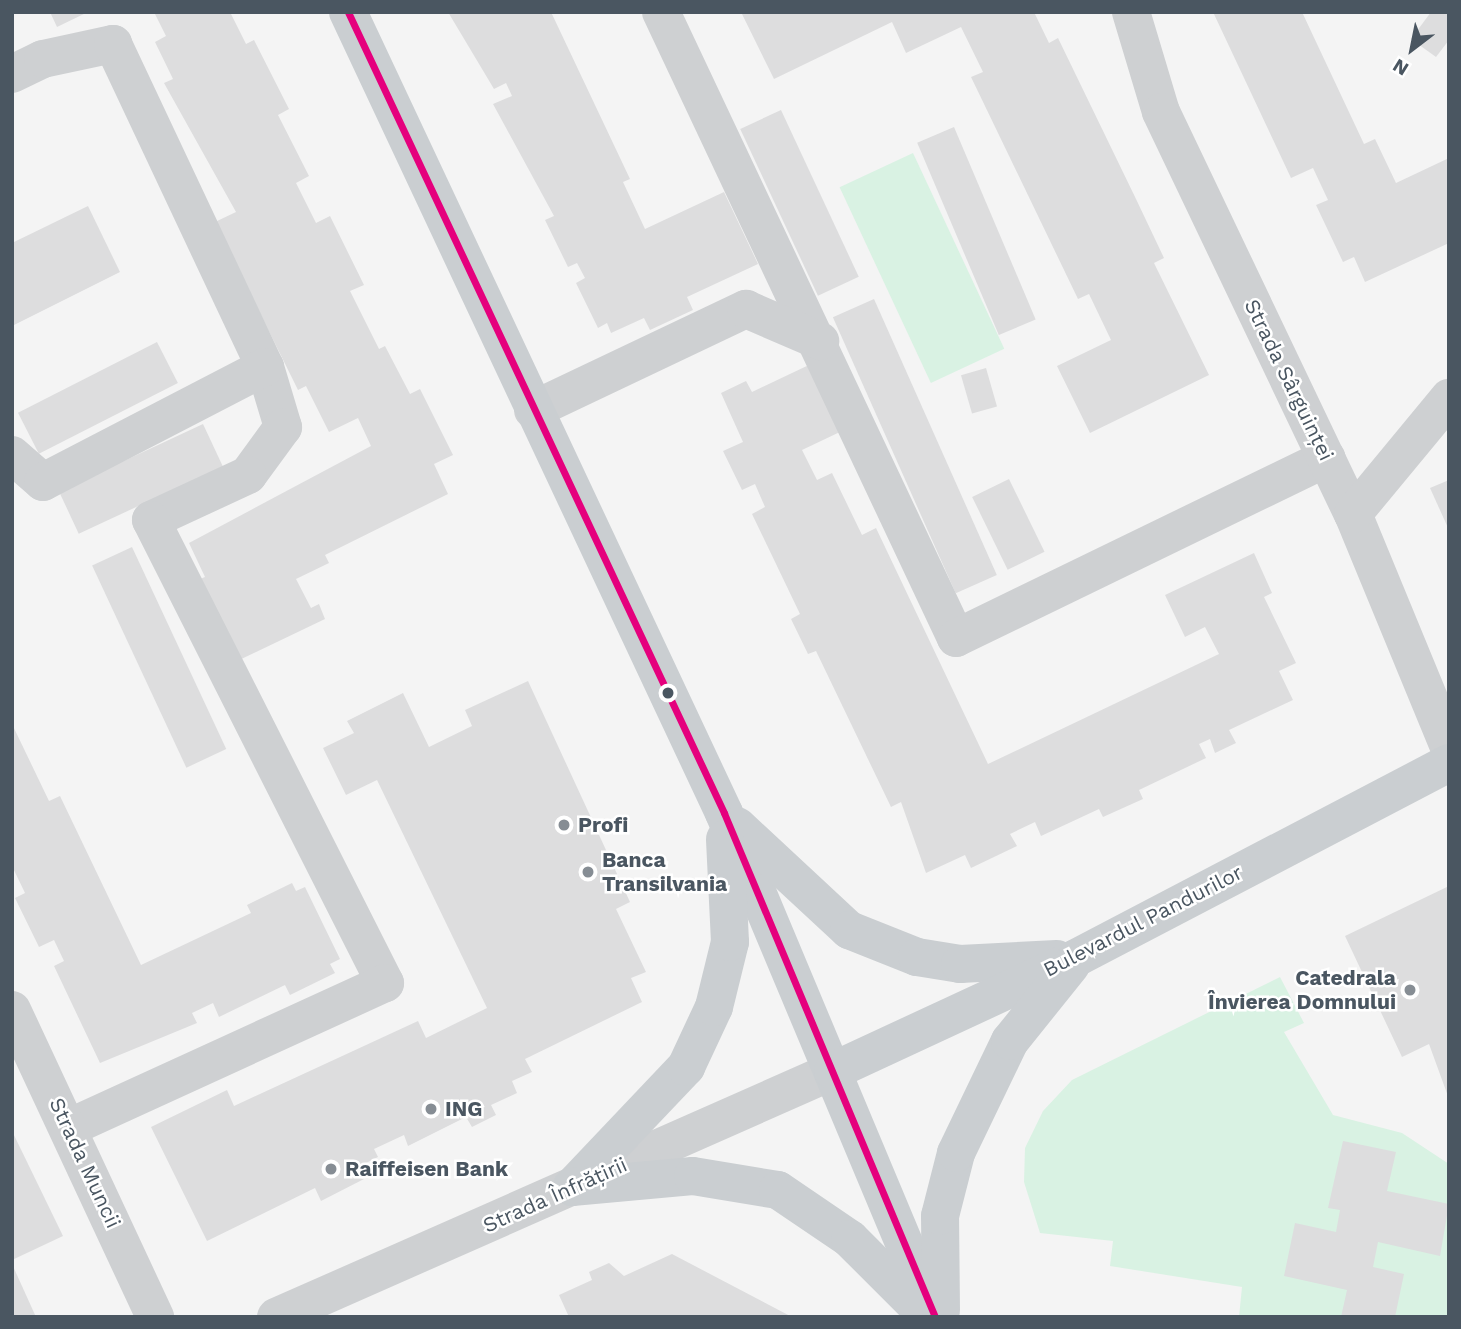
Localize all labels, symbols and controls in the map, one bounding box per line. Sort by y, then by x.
north arrow [1377,14,1447,84]
text: N [1389,54,1413,81]
street label: Strada Sârguinței [1239,295,1339,465]
unlabelled marker [661,686,675,700]
place label: Profi [578,812,628,838]
marker: Profi [556,817,572,833]
place label: Banca Transilvania [602,847,727,897]
street label: Bulevardul Pandurilor [1039,860,1247,982]
marker: Banca Transilvania [580,864,596,880]
place label: Catedrala Învierea Domnului [1208,965,1396,1015]
marker: Catedrala Învierea Domnului [1402,982,1418,998]
street label: Strada Muncii [44,1094,126,1232]
place label: ING [445,1096,482,1122]
marker: ING [423,1101,439,1117]
street label: Strada Înfrățirii [479,1152,631,1238]
place label: Raiffeisen Bank [345,1156,508,1182]
marker: Raiffeisen Bank [323,1161,339,1177]

